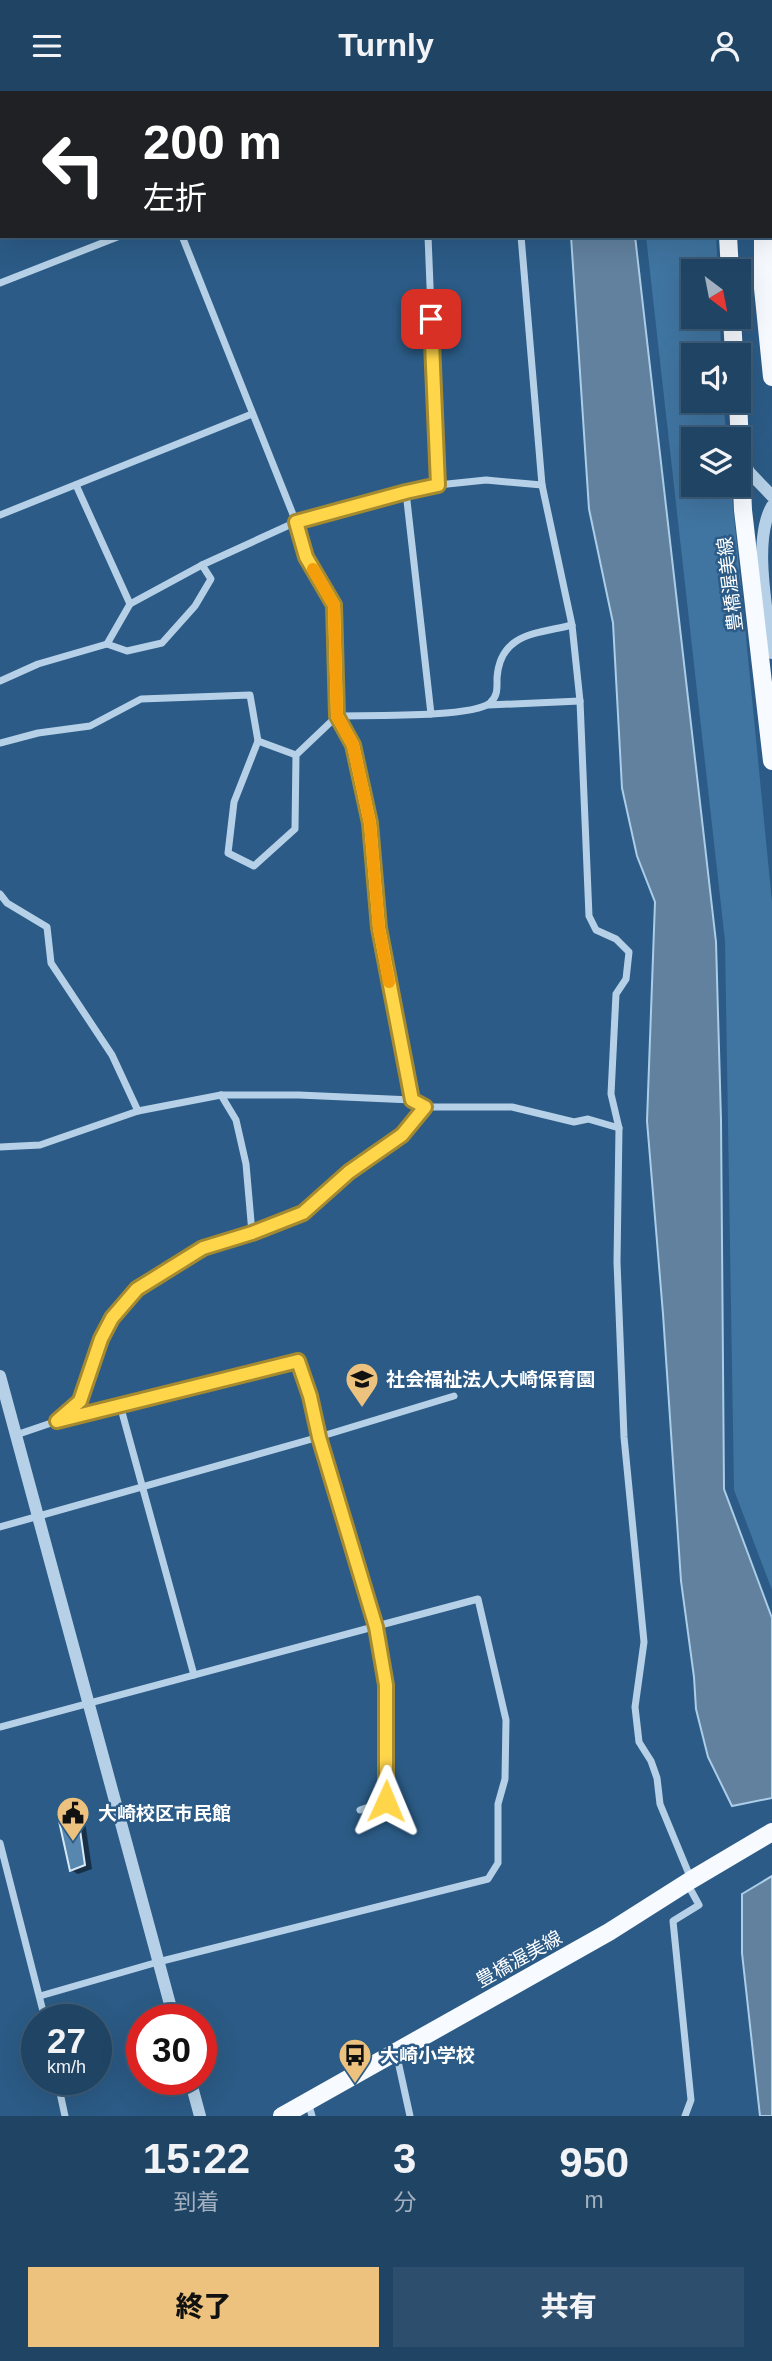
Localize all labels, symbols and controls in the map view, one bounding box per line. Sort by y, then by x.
icon: menu [28,27,66,65]
text: Turnly [338,27,434,63]
icon: person [706,27,744,65]
text: 200 m [143,115,282,169]
icon: left [28,119,119,210]
text: 左折 [143,180,207,216]
north arrow [681,259,751,329]
map controls [681,259,751,497]
pin [401,289,461,349]
icon: arrive [412,300,450,338]
button: sound [681,343,751,413]
button: layers [681,427,751,497]
street label: 豊橋渥美線 [714,536,746,632]
school or university icon: 社会福祉法人大崎保育園 [343,1360,381,1409]
place label: 社会福祉法人大崎保育園 [386,1369,595,1390]
position arrow [349,1764,423,1838]
public building icon: 大崎校区市民館 [54,1794,92,1843]
place label: 大崎校区市民館 [98,1803,231,1824]
street label: 豊橋渥美線 [472,1927,566,1991]
speed limit sign: 30 [126,2004,217,2095]
text: 27 [47,2021,86,2060]
bus stop icon: 大崎小学校 [336,2036,374,2085]
place label: 大崎小学校 [380,2045,475,2066]
text: km/h [47,2057,86,2077]
text: 15:22 [143,2135,250,2182]
text: 3 [393,2135,416,2182]
text: 950 [559,2139,629,2186]
text: m [585,2187,604,2213]
text: 到着 [173,2189,219,2215]
text: 分 [393,2189,416,2215]
button: 終了 [28,2267,379,2347]
button: 共有 [393,2267,744,2347]

